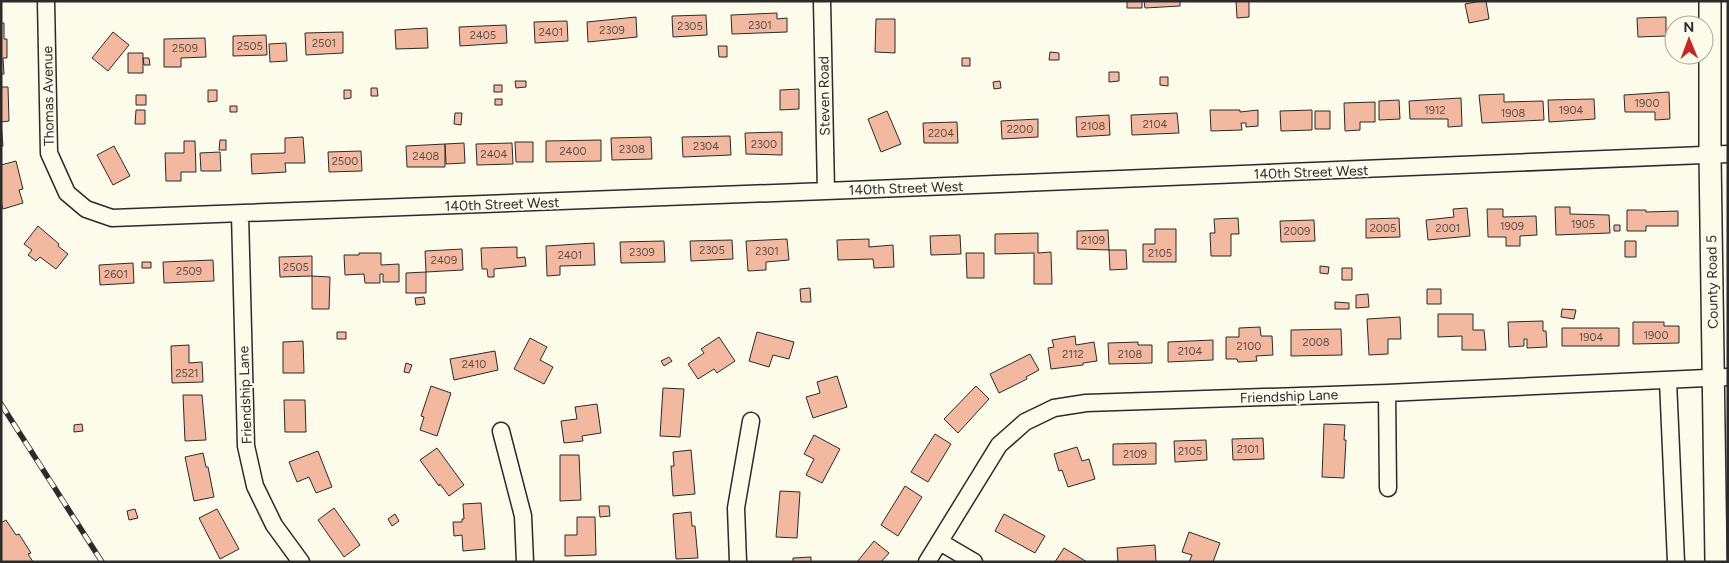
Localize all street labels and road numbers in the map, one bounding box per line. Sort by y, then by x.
street label: Thomas Avenue [39,45,58,146]
street label: Steven Road [815,56,834,136]
street label: 140th Street West [1253,162,1369,183]
street label: 140th Street West [848,178,964,199]
street label: 140th Street West [444,194,560,215]
street label: County Road 5 [1703,235,1722,329]
street label: Friendship Lane [235,345,256,444]
street label: Friendship Lane [1240,386,1339,407]

